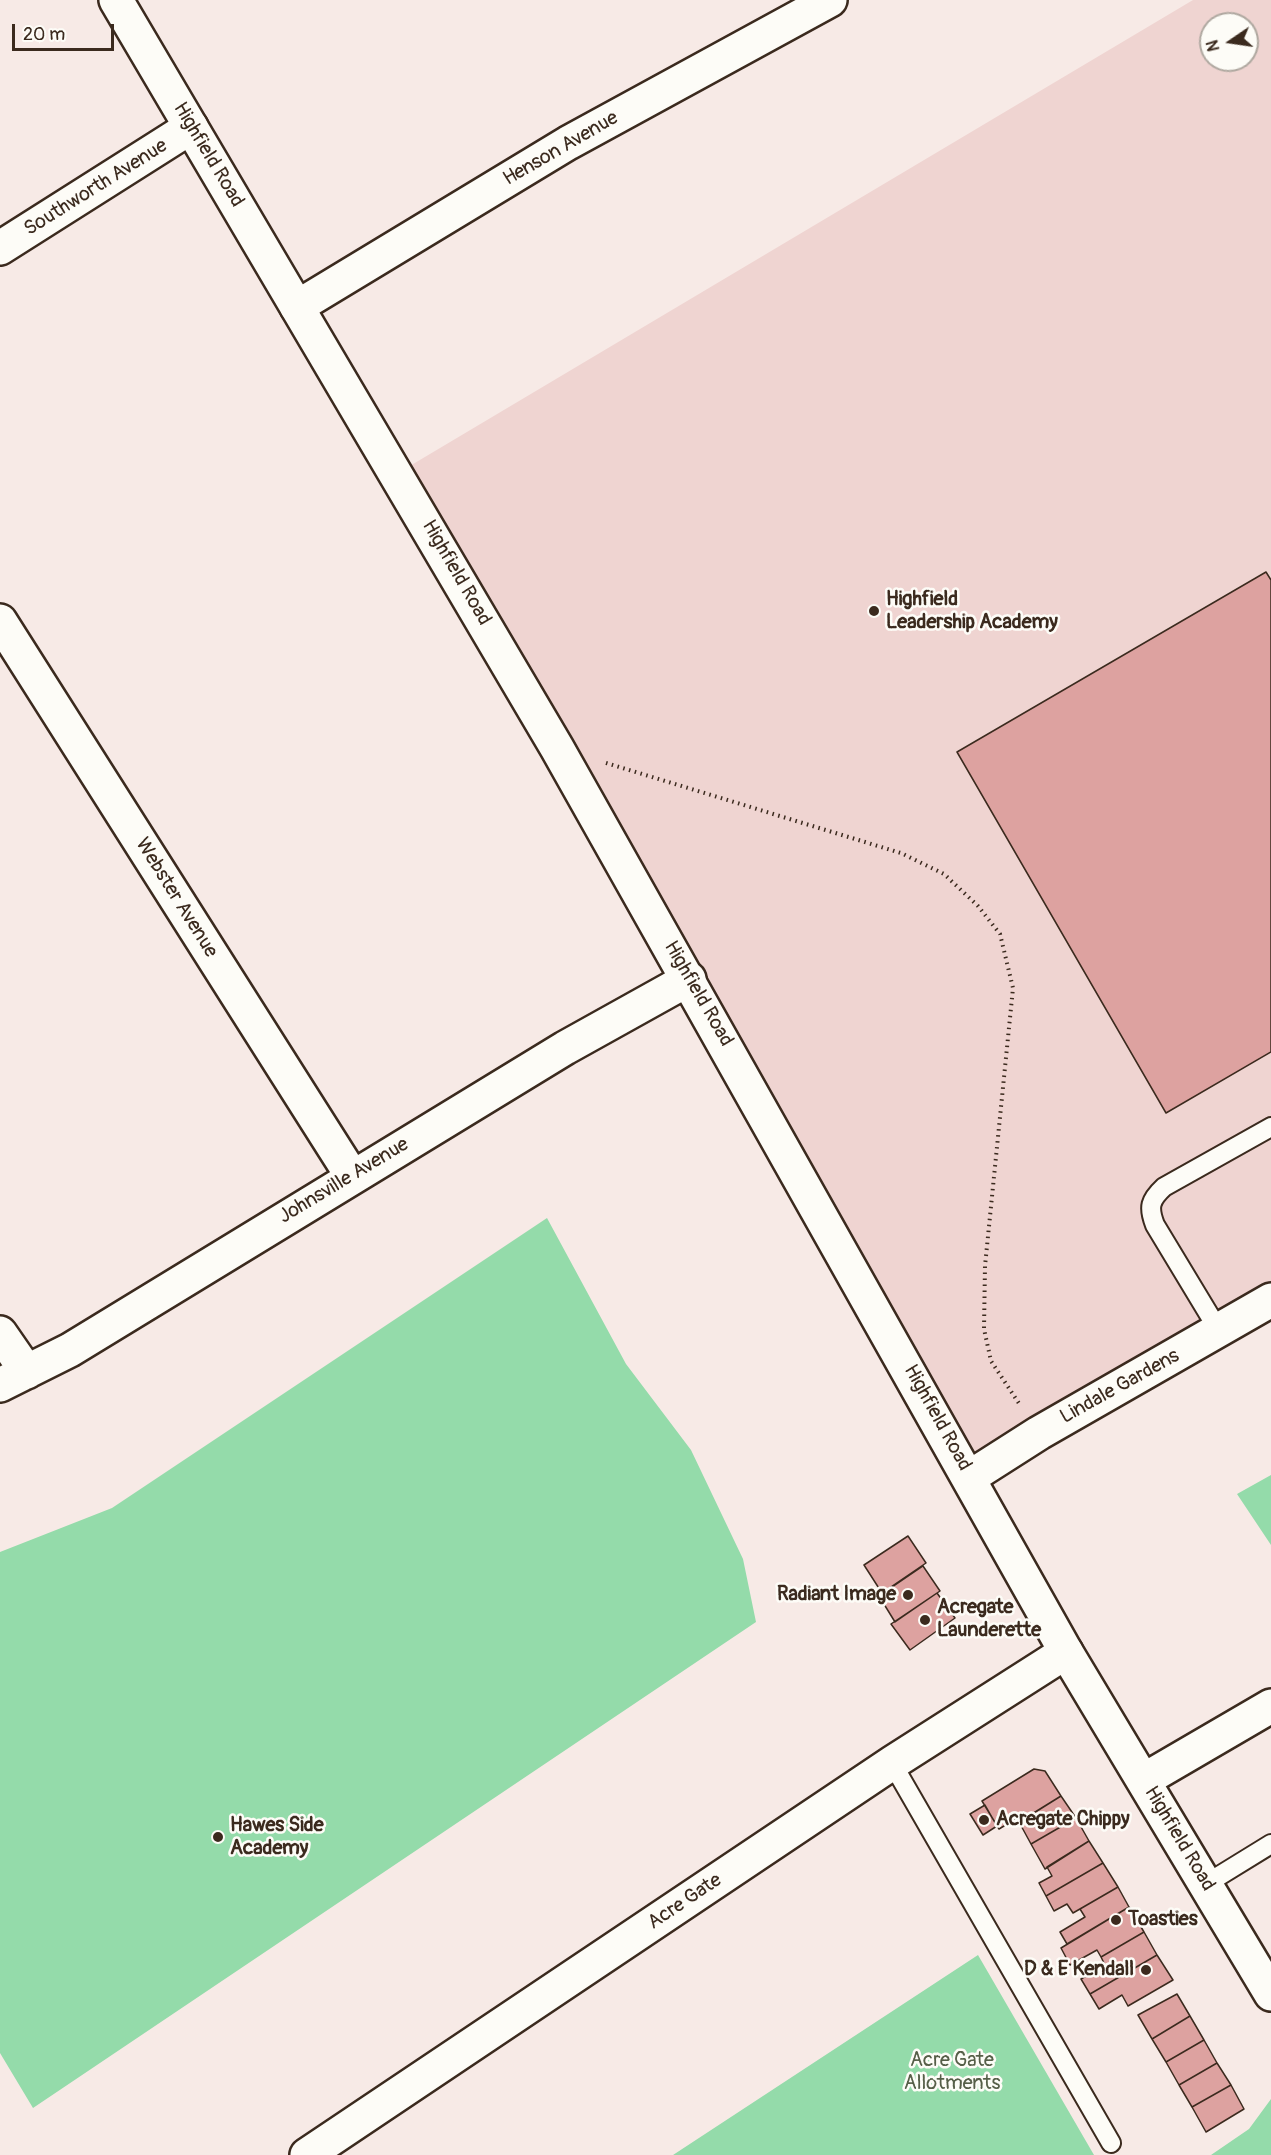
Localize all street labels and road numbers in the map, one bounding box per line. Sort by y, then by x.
street label: Highfield Road [167,98,249,212]
street label: Henson Avenue [499,106,623,192]
street label: Southworth Avenue [20,134,172,242]
street label: Highfield Road [416,516,496,630]
street label: Webster Avenue [130,834,222,962]
street label: Highfield Road [658,937,738,1051]
street label: Johnsville Avenue [275,1133,413,1229]
street label: Lindale Gardens [1056,1344,1184,1430]
street label: Highfield Road [898,1361,976,1475]
street label: Highfield Road [1138,1782,1220,1896]
street label: Acre Gate [643,1869,727,1935]

